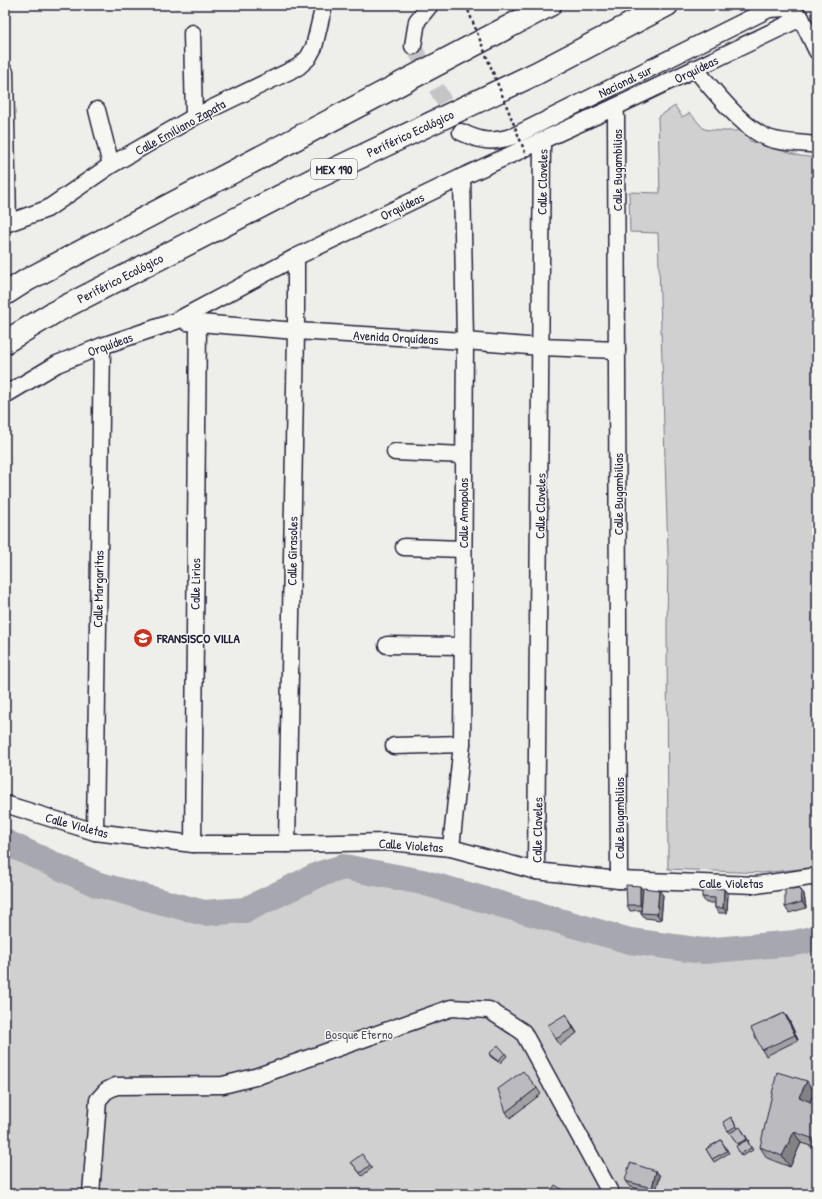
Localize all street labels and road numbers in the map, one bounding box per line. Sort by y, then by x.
street label: Orquídeas [671,51,721,87]
street label: Nacional sur [595,60,655,102]
street label: Calle Emiliano Zapata [131,95,229,159]
street label: Periférico Ecológico [364,105,456,161]
street label: Calle Bugambilias [608,129,626,211]
street label: Calle Claveles [532,149,552,215]
road number: MEX 190 [311,159,357,179]
street label: Orquídeas [377,188,427,224]
street label: Periférico Ecológico [74,249,166,307]
street label: Avenida Orquídeas [353,326,439,348]
street label: Orquídeas [85,328,135,360]
street label: Calle Bugambilias [609,453,627,535]
street label: Calle Claveles [530,473,550,539]
street label: Calle Amapolas [454,478,472,548]
street label: Calle Girasoles [282,516,302,586]
street label: Calle Margaritas [88,550,108,628]
street label: Calle Lirios [186,558,204,610]
street label: Calle Bugambilias [610,777,628,859]
street label: Calle Claveles [527,797,547,863]
street label: Calle Violetas [43,808,111,842]
street label: Calle Violetas [378,834,444,856]
street label: Calle Violetas [699,874,763,892]

